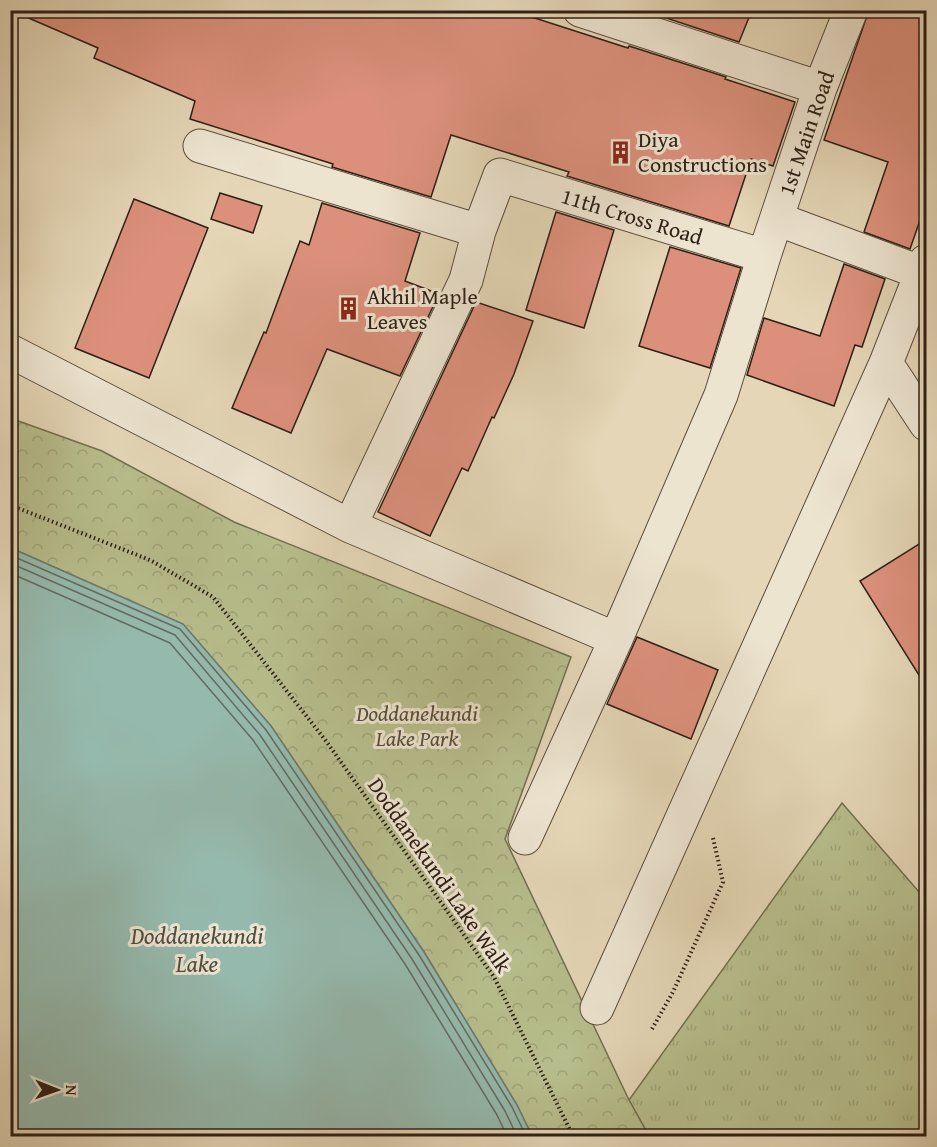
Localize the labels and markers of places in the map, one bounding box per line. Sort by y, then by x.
place label: Diya Constructions [638,123,767,180]
building icon: Diya Constructions [607,139,633,165]
place label: Akhil Maple Leaves [367,280,478,337]
building icon: Akhil Maple Leaves [336,296,362,322]

